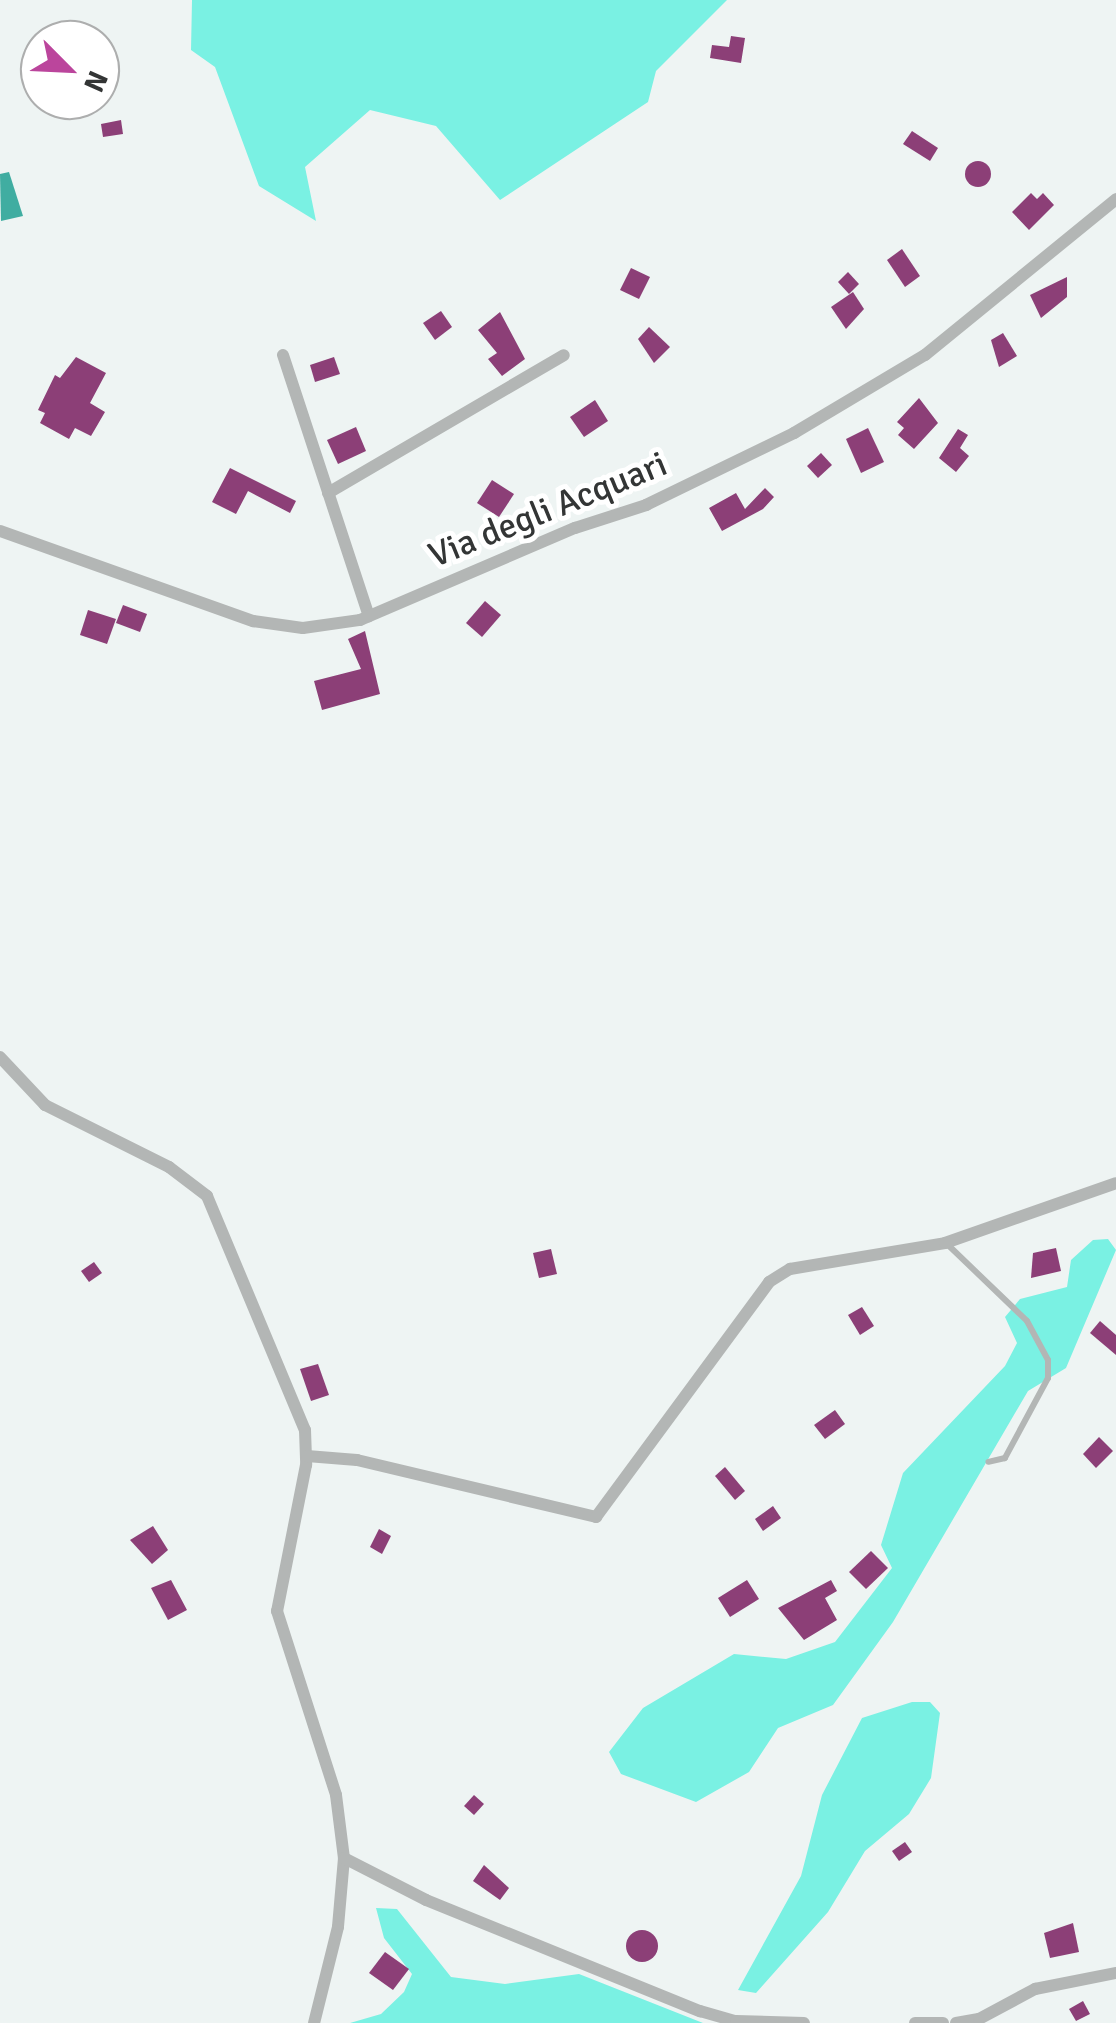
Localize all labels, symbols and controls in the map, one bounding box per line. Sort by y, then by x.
north arrow [20,20,120,120]
text: N [76,66,115,97]
street label: Via degli Acquari [423,443,673,577]

